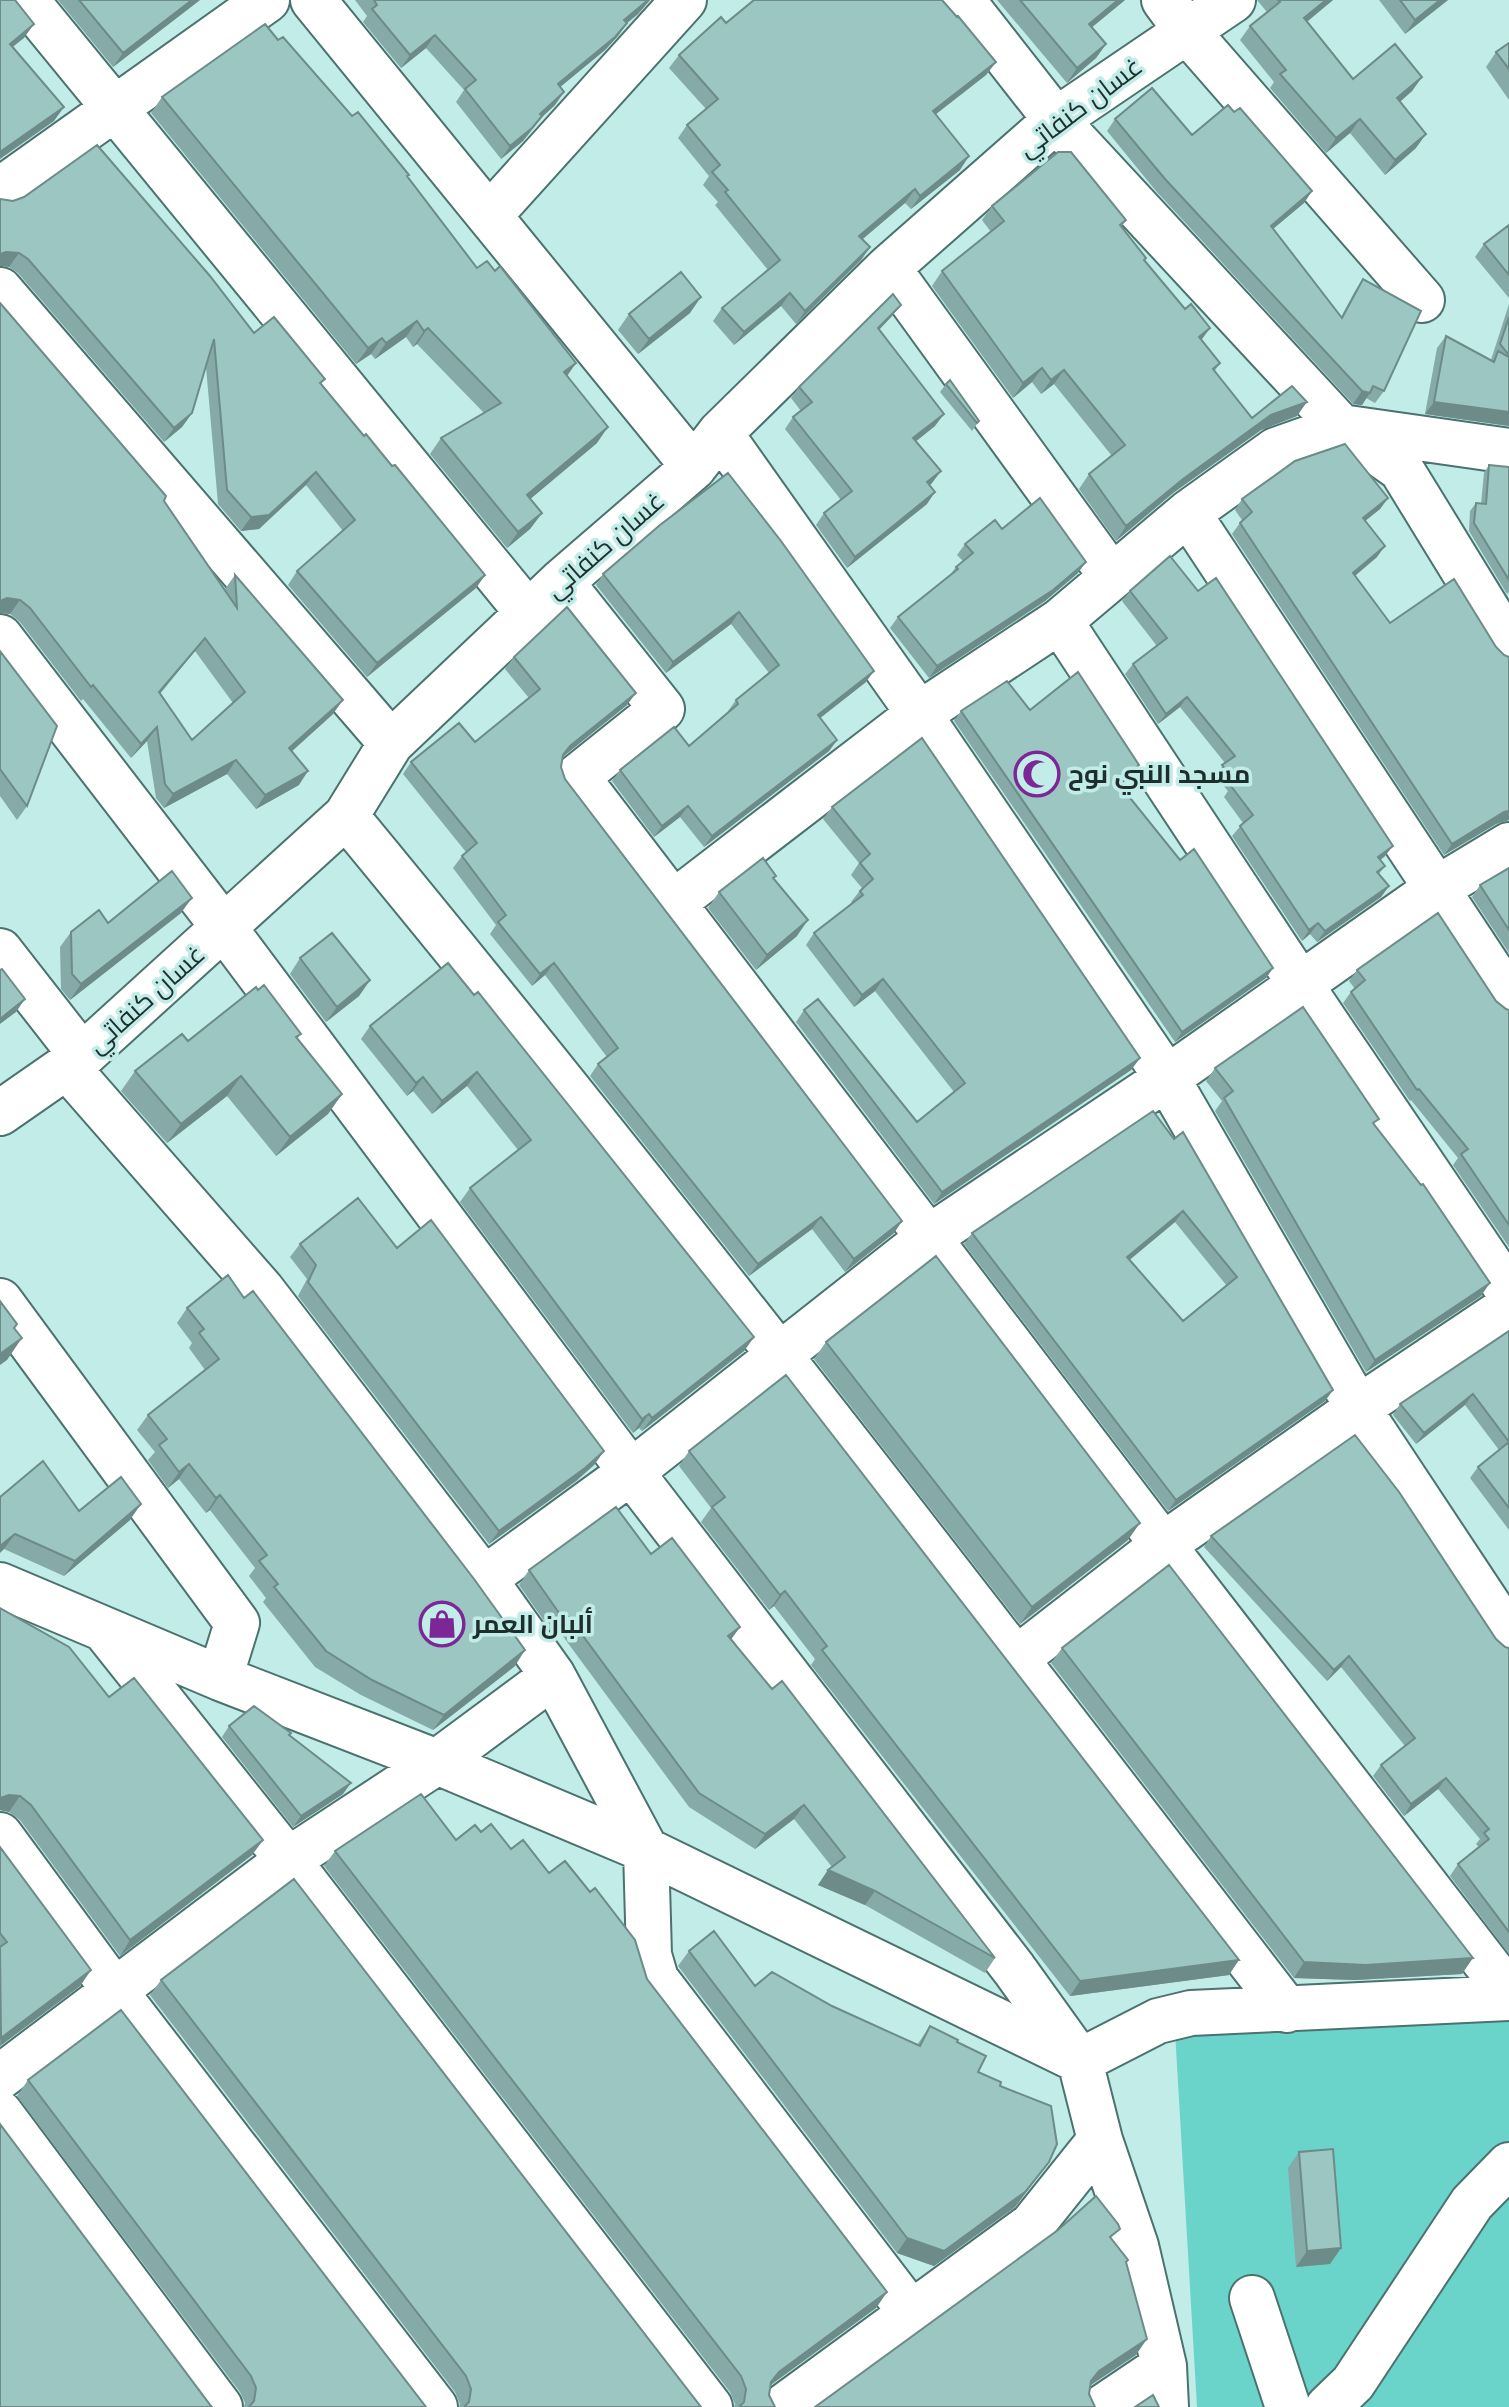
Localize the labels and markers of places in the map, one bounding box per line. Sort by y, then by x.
mosque icon: مسجد النبي نوح [1013,750,1061,798]
place label: مسجد النبي نوح [1068,759,1250,795]
shop icon: ألبان العمر [418,1600,466,1648]
place label: ألبان العمر [472,1607,593,1639]

